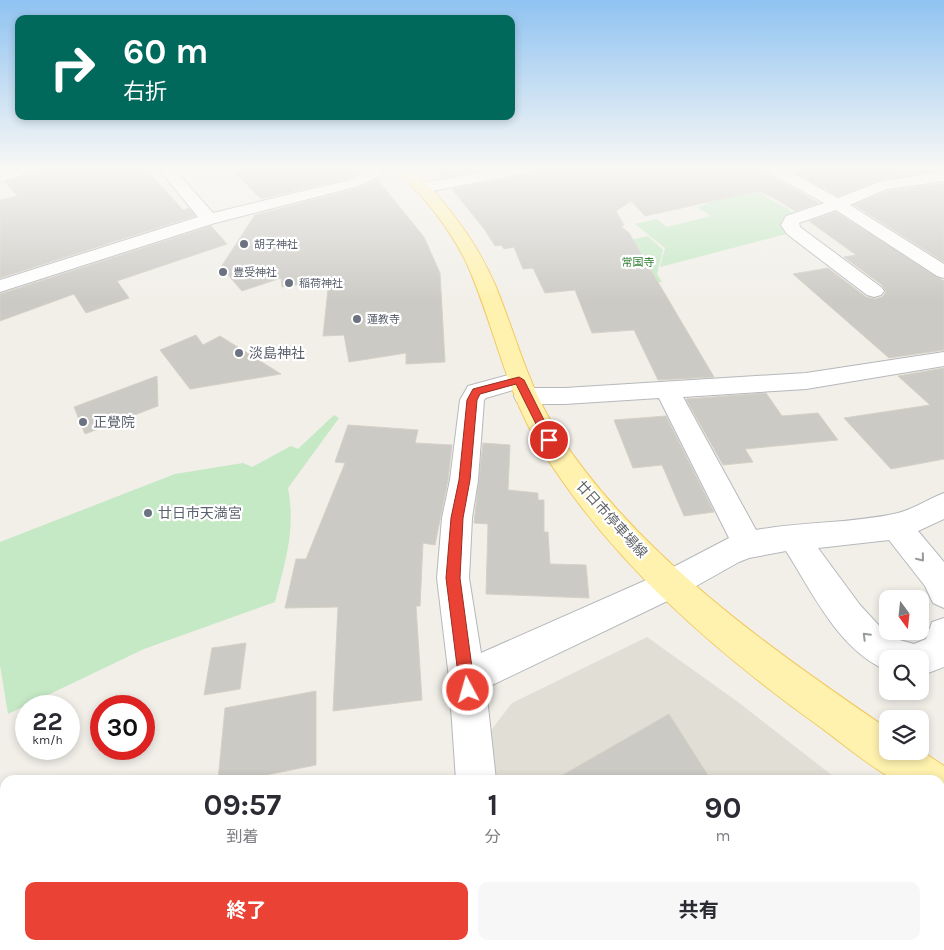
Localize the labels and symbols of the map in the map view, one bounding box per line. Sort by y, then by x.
marker: 胡子神社 [238,238,250,250]
place label: 胡子神社 [254,238,298,251]
park label: 常国寺 [622,256,655,269]
marker: 豊受神社 [217,266,229,278]
place label: 豊受神社 [233,266,277,279]
marker: 稲荷神社 [283,277,295,289]
place label: 稲荷神社 [299,277,343,290]
marker: 蓮教寺 [351,313,363,325]
place label: 蓮教寺 [367,313,400,326]
place label: 淡島神社 [249,345,305,362]
marker: 淡島神社 [233,347,245,359]
place label: 正覺院 [93,414,135,431]
marker: 正覺院 [77,416,89,428]
pin [528,419,570,461]
street label: 廿日市停車場線 [573,477,651,561]
place label: 廿日市天満宮 [158,505,242,522]
marker: 廿日市天満宮 [142,507,154,519]
one-way arrow [916,553,925,562]
north arrow [879,590,929,640]
one-way arrow [863,633,872,642]
position arrow [441,663,493,715]
speed limit sign: 30 [90,695,155,760]

